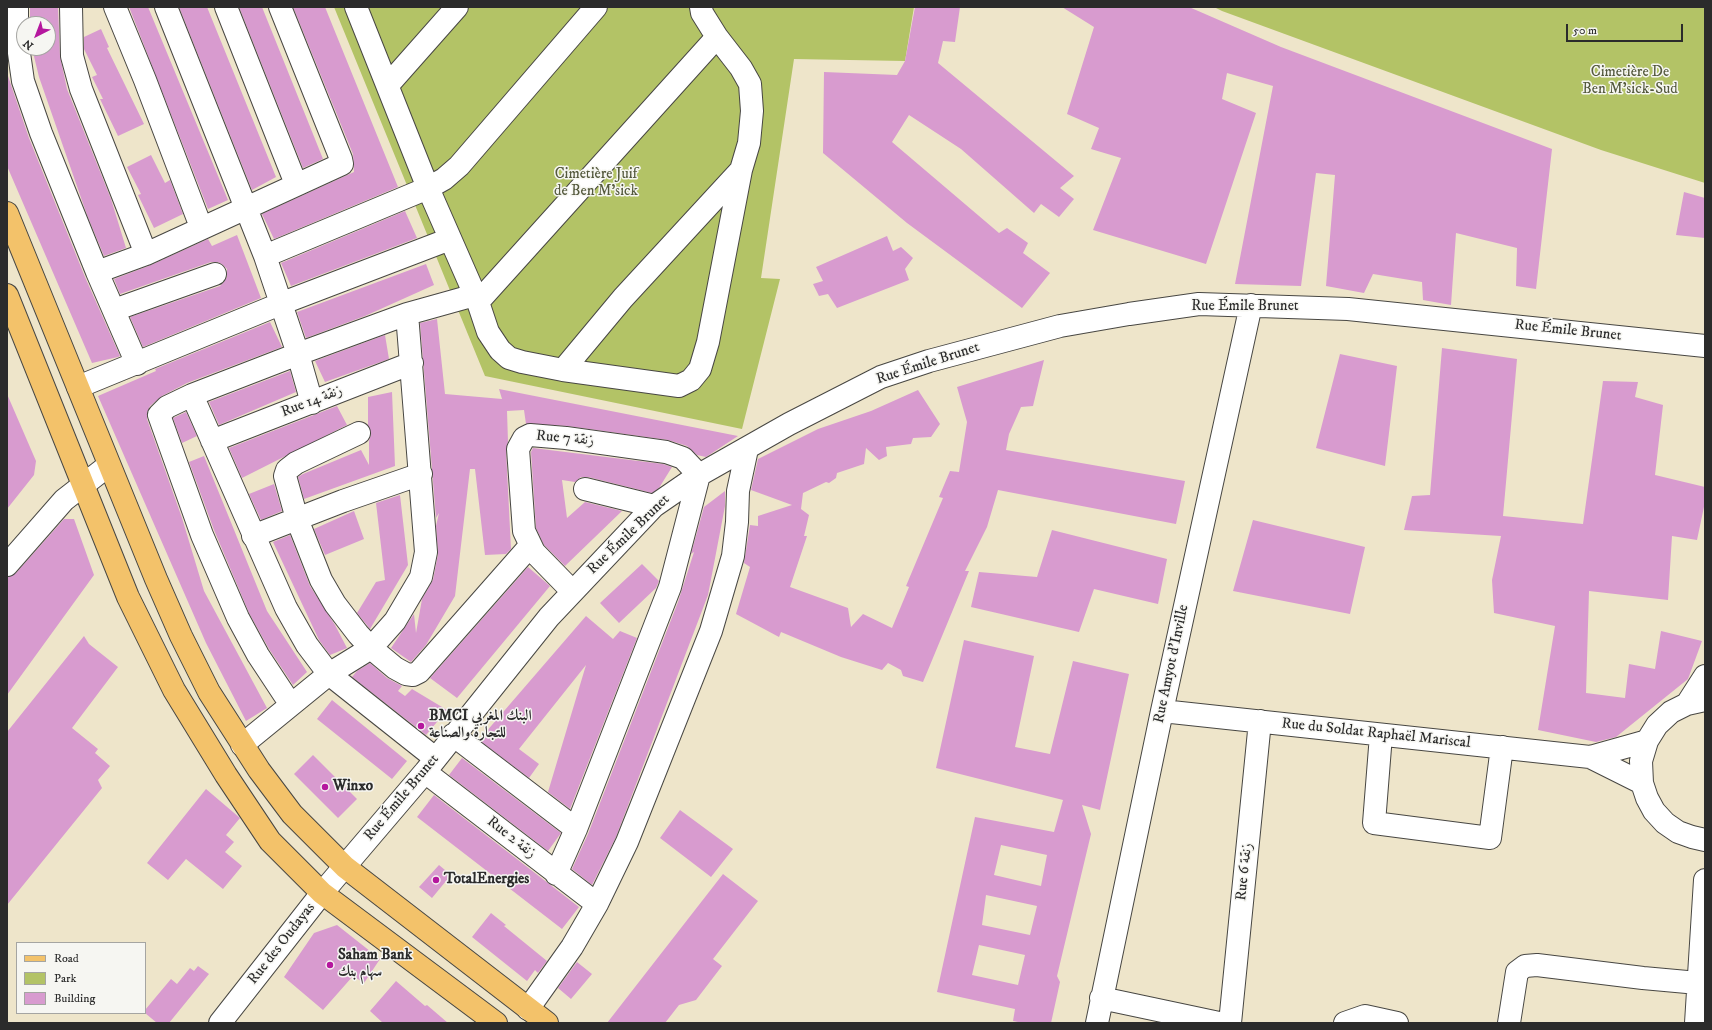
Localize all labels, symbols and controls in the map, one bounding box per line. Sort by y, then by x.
north arrow [16,16,56,56]
scale bar [1568,16,1685,42]
text: 50 m [1573,23,1597,38]
text: N [21,36,37,52]
park label: Cimetière De Ben M'sick-Sud [1582,64,1678,99]
park label: Cimetière Juif de Ben M'sick [554,166,638,201]
street label: Rue Émile Brunet [1191,298,1299,316]
street label: Rue Émile Brunet [1514,316,1622,346]
street label: Rue Émile Brunet [874,339,982,389]
street label: Rue 14 زنقة [279,382,345,422]
street label: Rue 7 زنقة [535,428,595,450]
street label: Rue Émile Brunet [584,491,674,579]
street label: Rue Amyot d'Inville [1151,603,1193,725]
place label: BMCI البنك المغربي للتجارة والصناعة [429,708,532,743]
street label: Rue du Soldat Raphaël Mariscal [1281,715,1471,753]
marker: BMCI البنك المغربي للتجارة والصناعة [416,721,426,731]
street label: Rue Émile Brunet [361,751,443,845]
place label: Winxo [333,778,373,796]
marker: Winxo [320,782,330,792]
street label: Rue 2 زنقة [483,813,539,863]
street label: Rue 6 زنقة [1233,842,1257,902]
place label: TotalEnergies [444,871,529,889]
marker: TotalEnergies [431,875,441,885]
street label: Rue des Oudayas [245,900,319,988]
legend [16,942,146,1014]
place label: Saham Bank سهام بنك [338,947,412,982]
text: Road [54,951,79,966]
marker: Saham Bank سهام بنك [325,960,335,970]
text: Park [54,971,76,986]
text: Building [54,991,95,1006]

